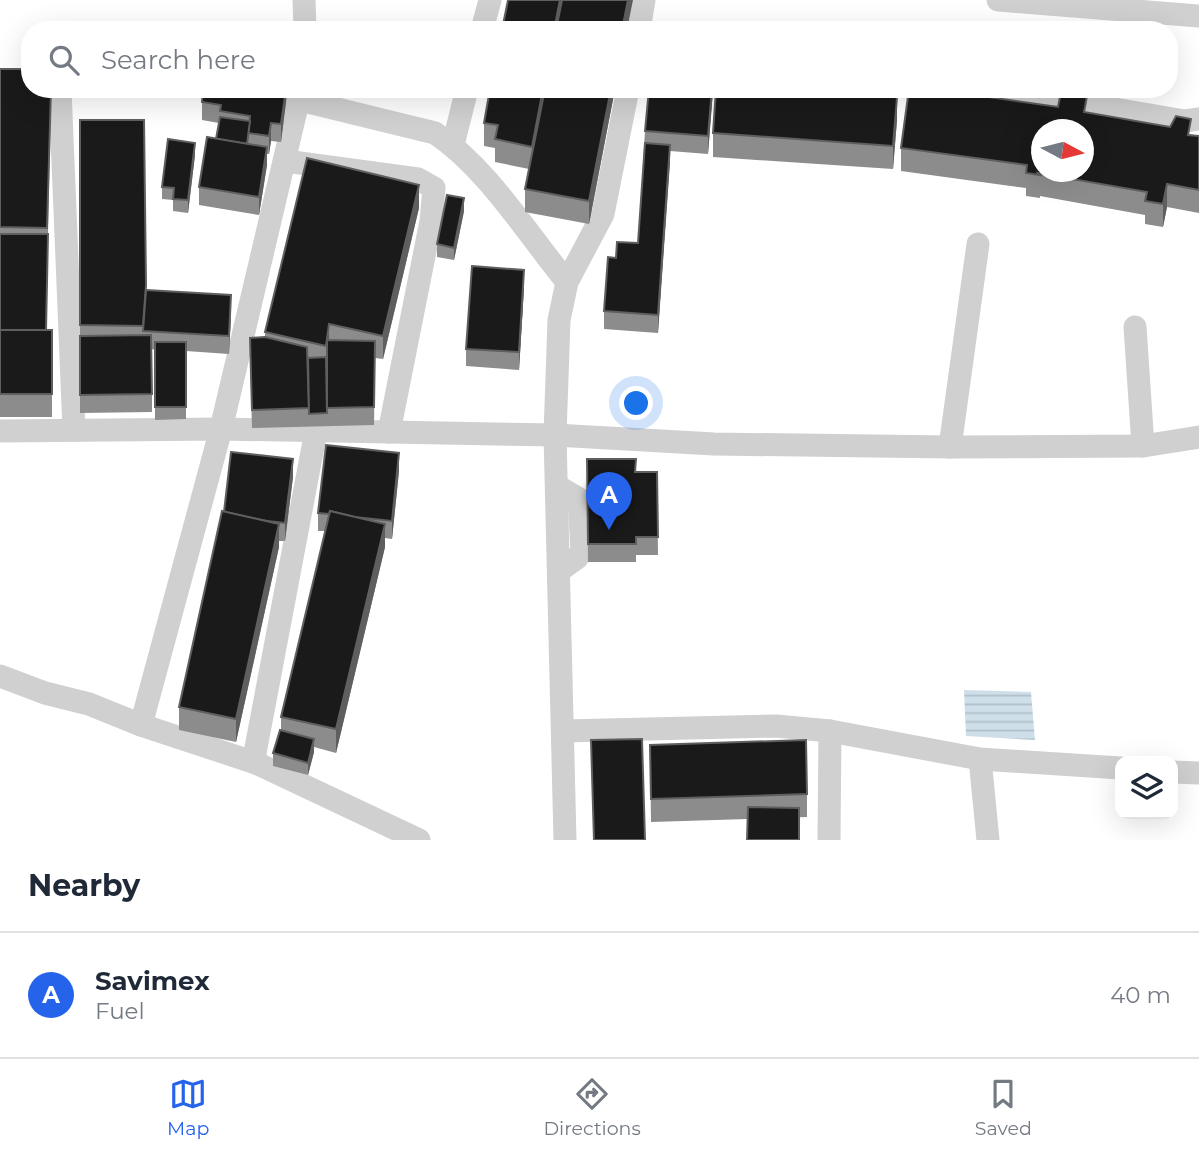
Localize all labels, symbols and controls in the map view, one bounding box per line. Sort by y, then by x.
search box [21,21,1178,98]
icon: search [45,41,83,79]
text: Search here [101,44,256,76]
north arrow [1031,119,1094,182]
your location [619,386,653,420]
pin: A [586,472,632,530]
map controls [1115,756,1178,819]
button: layers [1115,756,1178,819]
text: Nearby [28,867,140,904]
text: Savimex [95,965,210,997]
text: A [42,981,60,1009]
text: 40 m [1110,981,1171,1009]
text: Fuel [95,997,145,1025]
tab: Map [167,1075,209,1140]
tab: Directions [543,1075,641,1140]
tab: Saved [975,1075,1032,1140]

